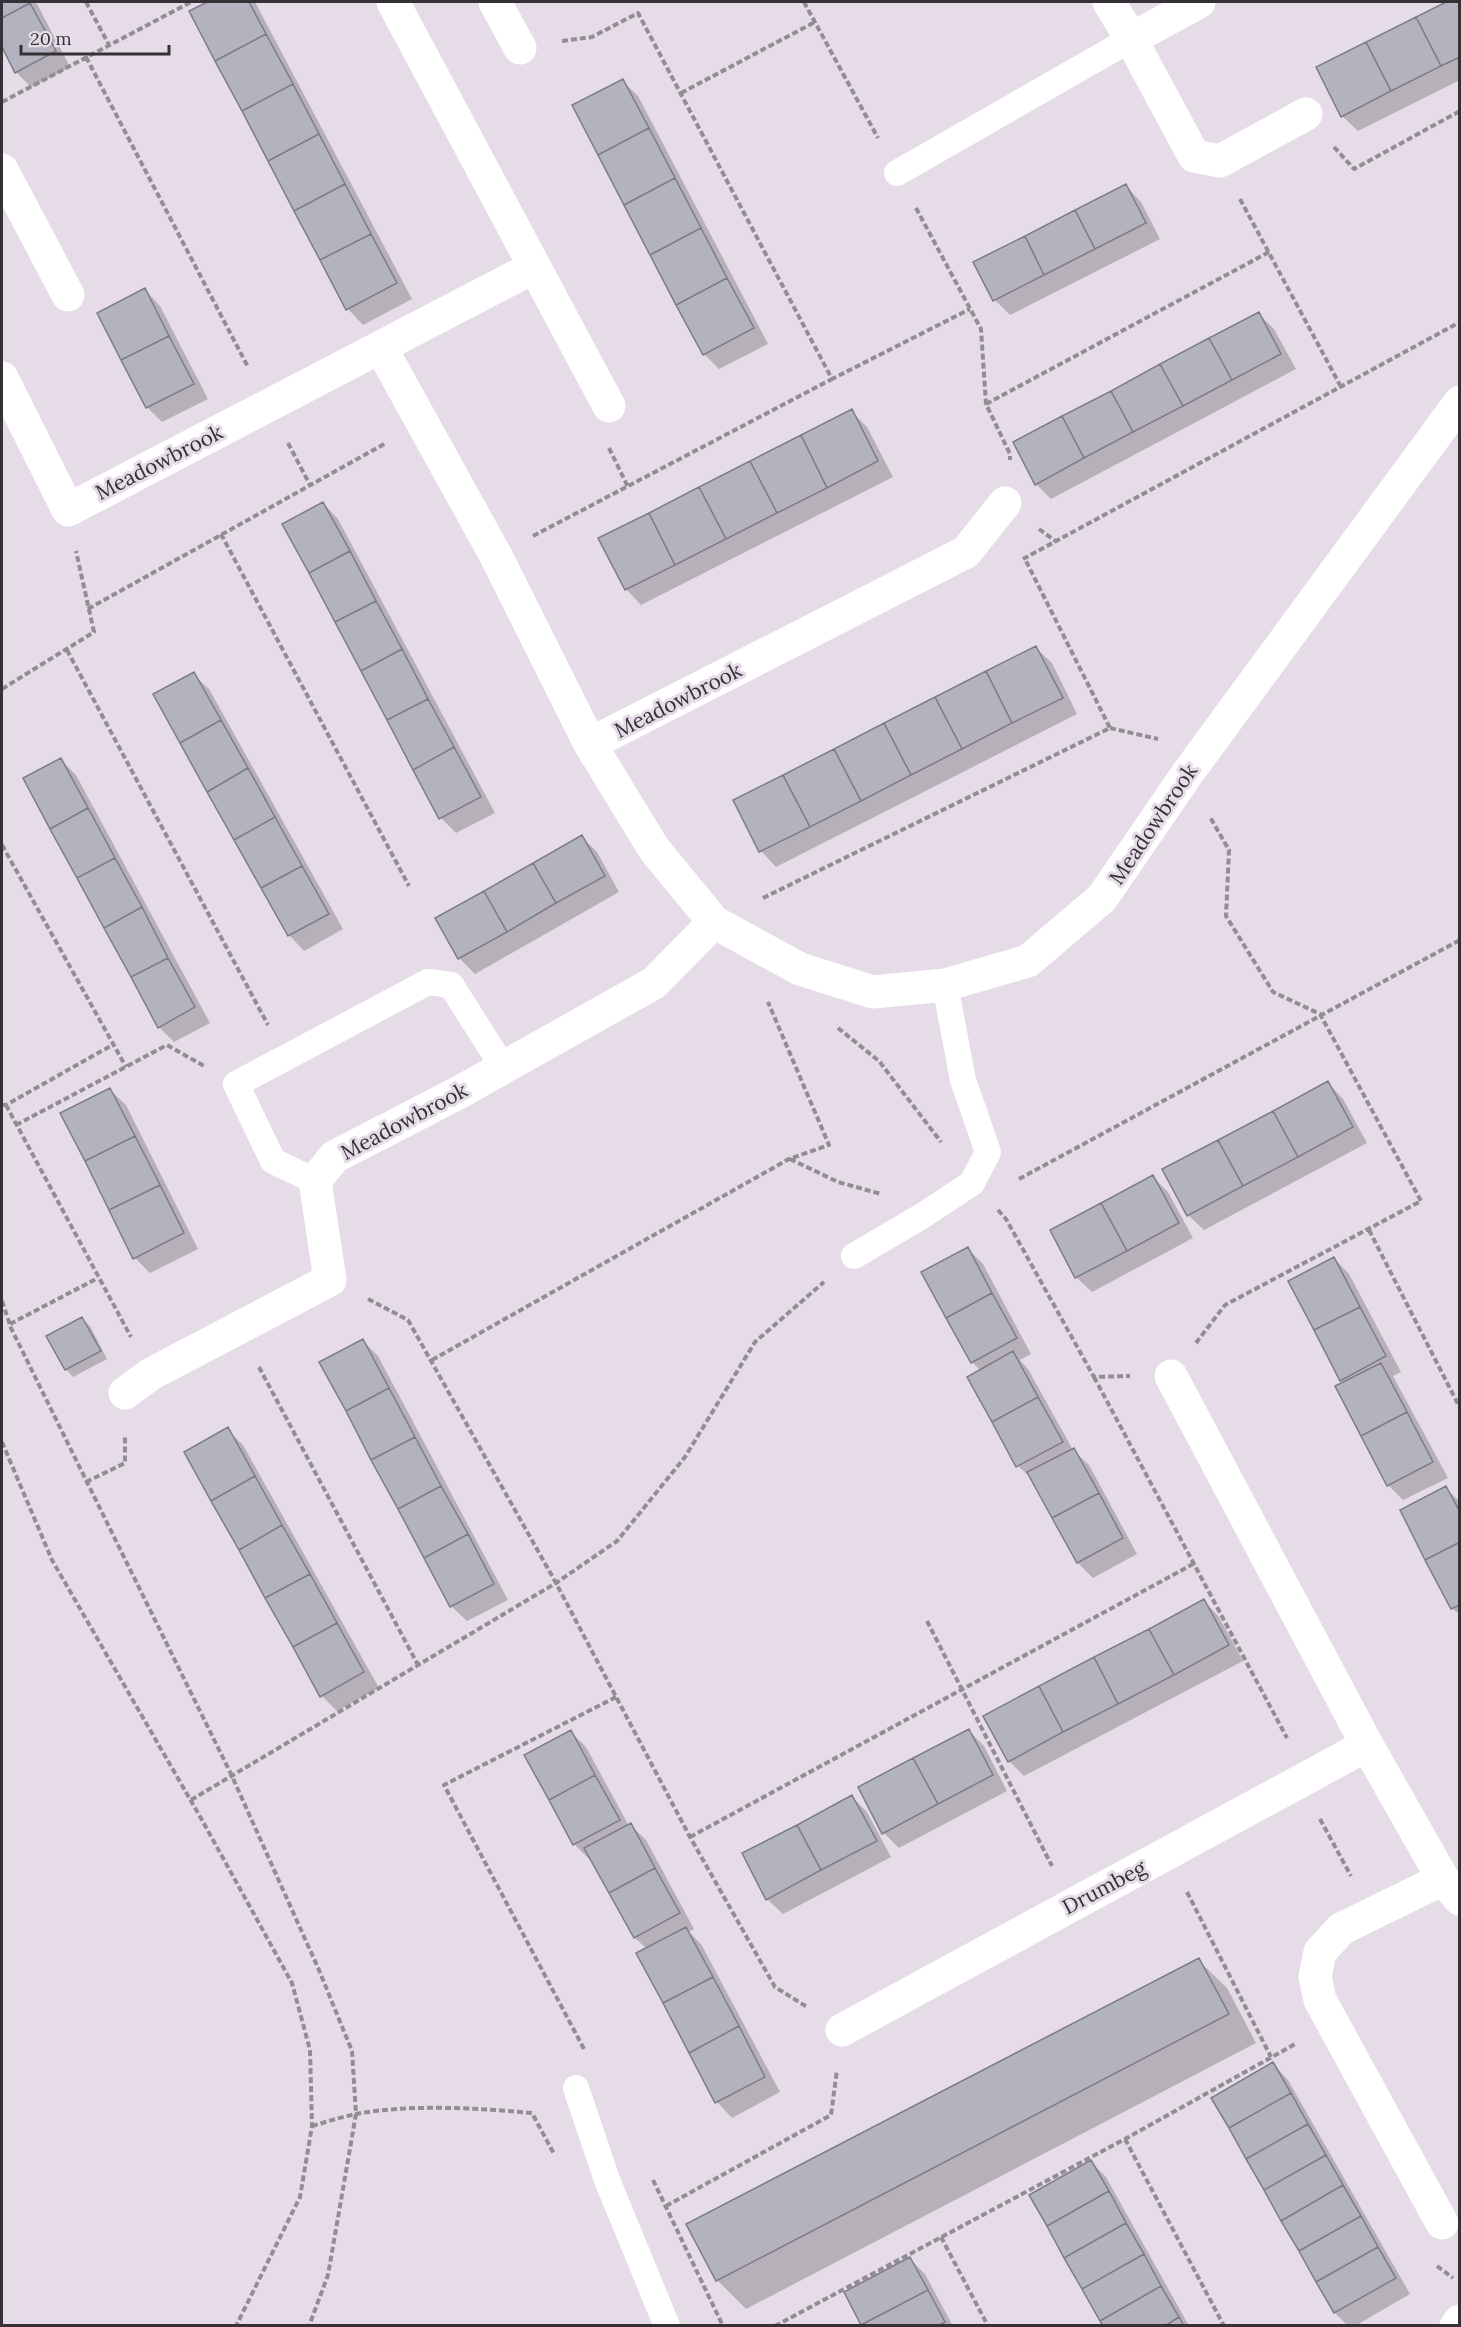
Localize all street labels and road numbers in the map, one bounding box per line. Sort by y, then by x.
street label: Meadowbrook [91,418,228,506]
street label: Meadowbrook [610,656,747,744]
street label: Meadowbrook [1103,758,1204,889]
street label: Meadowbrook [336,1076,473,1166]
street label: Drumbeg [1057,1853,1151,1920]

